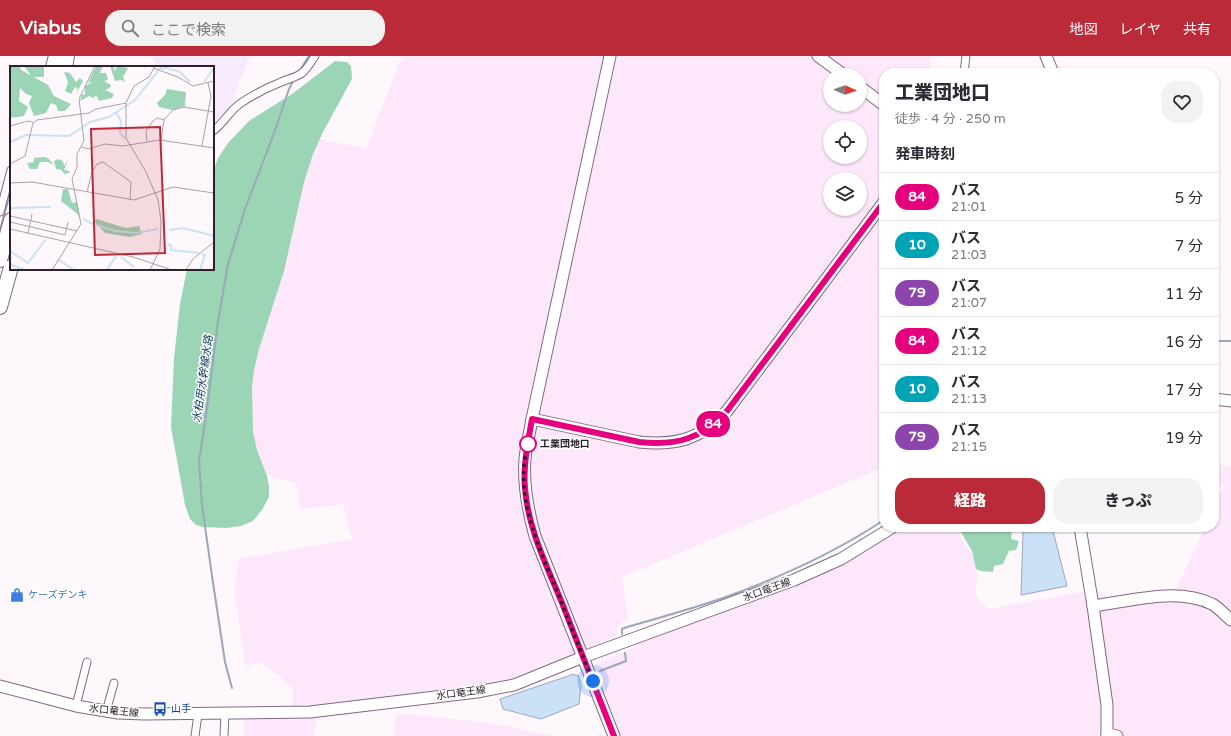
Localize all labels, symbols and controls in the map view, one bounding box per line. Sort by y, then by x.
search box [105,10,385,46]
text: Viabus [20,17,81,39]
icon: search [119,17,141,39]
text: ここで検索 [151,21,226,39]
text: 地図 [1069,21,1097,38]
text: レイヤ [1119,21,1161,38]
text: 共有 [1183,21,1211,38]
inset map [10,66,214,270]
north arrow [823,68,867,112]
map controls [823,68,867,216]
button: heart [1161,81,1203,123]
text: 工業団地口 [895,82,990,104]
text: 徒歩 · 4 分 · 250 m [895,111,1006,127]
button: locate [823,120,867,164]
text: 発車時刻 [895,145,955,163]
button: layers [823,172,867,216]
text: バス [951,181,981,199]
text: 84 [908,188,926,205]
text: 5 分 [1175,189,1203,207]
text: 21:01 [951,199,987,215]
text: バス [951,229,981,247]
text: 10 [908,236,926,253]
text: 7 分 [1175,237,1203,255]
text: 21:03 [951,247,987,263]
text: バス [951,277,981,295]
text: 79 [908,284,926,301]
text: 11 分 [1165,285,1203,303]
text: 21:07 [951,295,987,311]
text: バス [951,325,981,343]
text: 84 [908,332,926,349]
text: 16 分 [1165,333,1203,351]
water label: 水柏用水幹線水路 [190,334,216,423]
text: 21:12 [951,343,987,359]
text: バス [951,373,981,391]
text: 10 [908,380,926,397]
text: 17 分 [1165,381,1203,399]
text: 21:13 [951,391,987,407]
line badge: 84 [695,411,731,437]
text: 84 [704,415,722,432]
text: バス [951,421,981,439]
text: 79 [908,428,926,445]
text: 19 分 [1165,429,1203,447]
marker: 工業団地口 [519,435,537,453]
place label: 工業団地口 [540,438,590,450]
text: 21:15 [951,439,987,455]
button: 経路 [895,478,1045,524]
button: きっぷ [1053,478,1203,524]
street label: 水口竜王線 [741,576,793,604]
shop icon: ケーズデンキ [9,587,25,603]
place label: ケーズデンキ [28,589,88,601]
your location [583,671,603,691]
street label: 水口竜王線 [435,684,487,702]
bus stop icon: 山手 [152,701,168,717]
street label: 水口竜王線 [89,702,139,720]
place label: 山手 [171,703,191,715]

